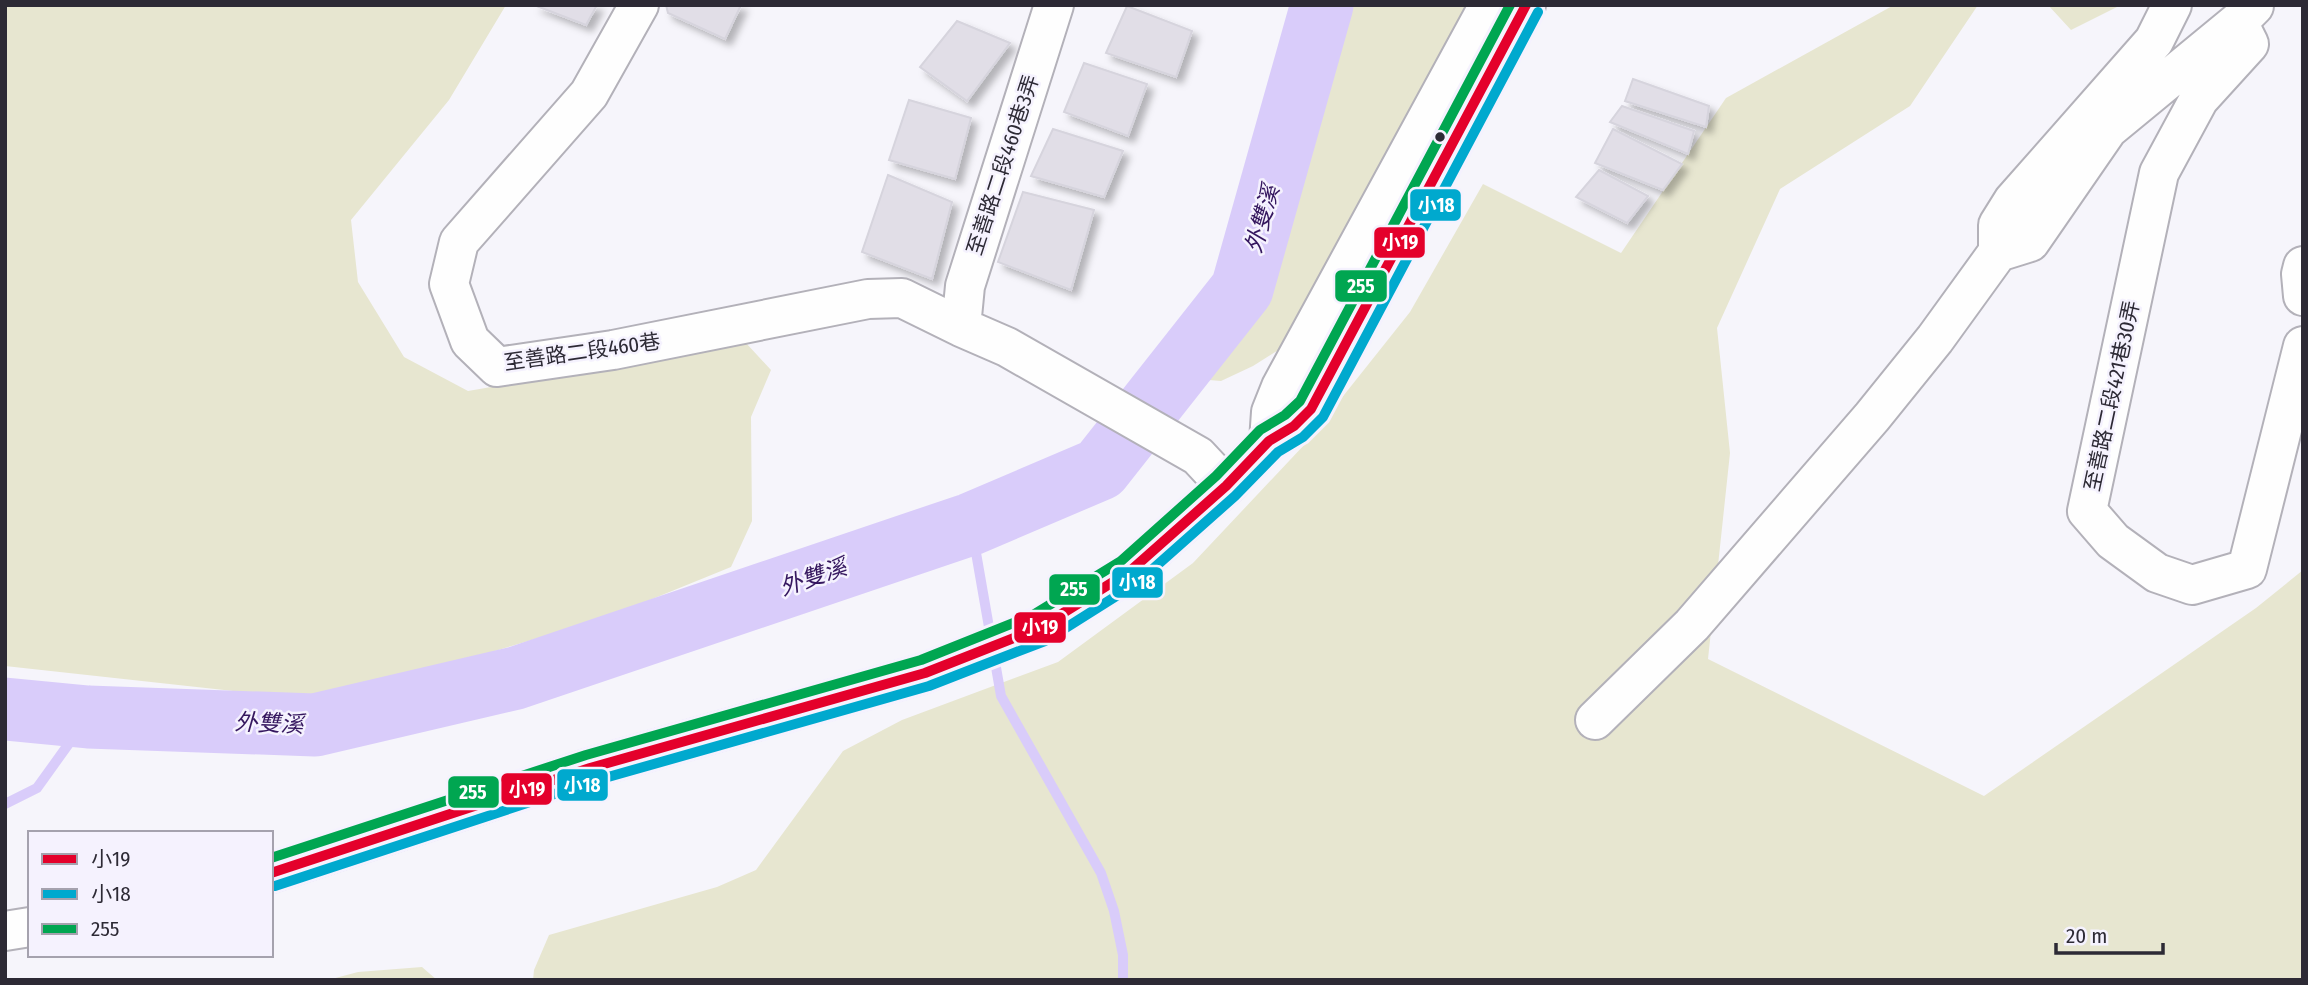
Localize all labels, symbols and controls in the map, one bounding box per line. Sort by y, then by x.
street label: 至善路二段460巷3弄 [962,72,1044,258]
unlabelled marker [1433,130,1447,144]
water label: 外雙溪 [1239,179,1286,256]
line badge: 小18 [1409,188,1462,222]
text: 小18 [1417,194,1455,217]
line badge: 小19 [1373,226,1426,259]
text: 小19 [1382,231,1419,254]
line badge: 255 [1334,269,1388,303]
text: 255 [1346,275,1375,298]
street label: 至善路二段421巷30弄 [2079,298,2145,494]
street label: 至善路二段460巷 [502,328,662,376]
water label: 外雙溪 [776,552,853,601]
line badge: 小18 [1111,566,1164,599]
text: 小18 [1118,571,1156,594]
line badge: 255 [1048,573,1101,606]
text: 255 [1059,578,1088,601]
line badge: 小19 [1013,611,1067,644]
text: 小19 [1022,616,1059,639]
water label: 外雙溪 [234,708,307,738]
line badge: 小18 [556,768,609,802]
line badge: 小19 [500,772,553,806]
text: 小18 [563,774,601,797]
line badge: 255 [447,775,500,809]
text: 小19 [509,778,546,801]
text: 255 [458,781,487,804]
legend [28,831,273,957]
text: 小19 [91,846,130,872]
text: 小18 [91,881,131,907]
scale bar [2056,912,2163,956]
text: 255 [91,916,119,942]
text: 20 m [2066,923,2107,949]

